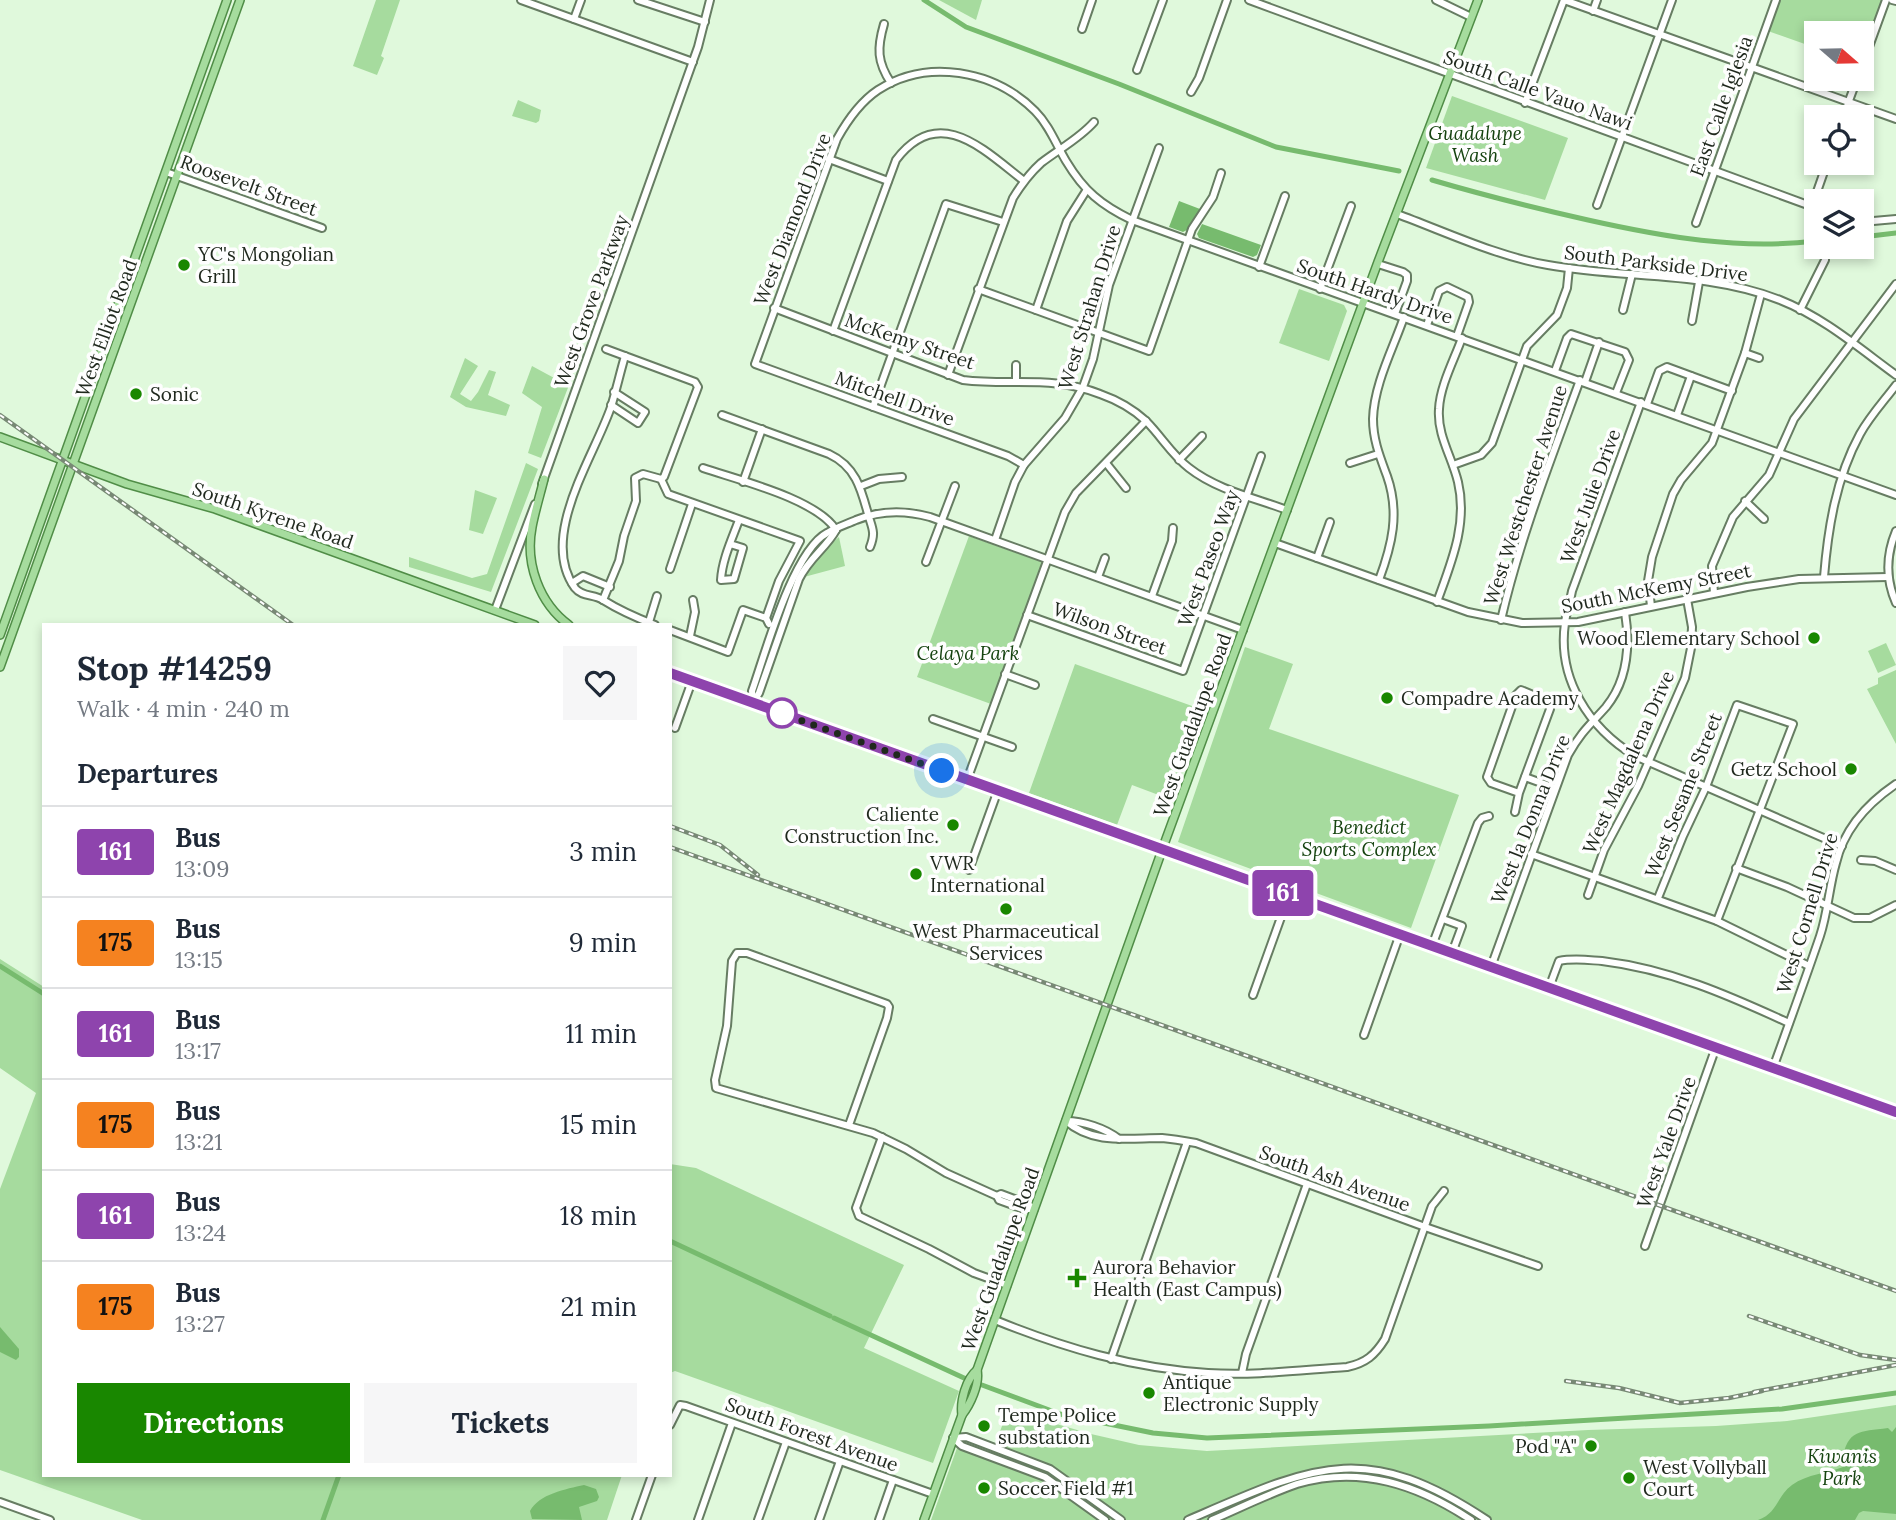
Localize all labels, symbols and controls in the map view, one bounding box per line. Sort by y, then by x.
north arrow [1804,21,1874,91]
map controls [1804,21,1874,259]
street label: East Calle Iglesia [1684,32,1758,180]
street label: South Calle Vauo Nawi [1440,45,1636,135]
button: locate [1804,105,1874,175]
park label: Guadalupe Wash [1428,121,1522,167]
street label: West Diamond Drive [748,130,836,308]
street label: Roosevelt Street [177,149,321,221]
button: layers [1804,189,1874,259]
street label: West Grove Parkway [549,211,633,391]
street label: West Strahan Drive [1053,222,1125,392]
street label: South Parkside Drive [1563,240,1749,286]
place label: YC's Mongolian Grill [197,242,334,288]
street label: South Hardy Drive [1294,253,1456,329]
street label: West Elliot Road [70,256,142,400]
marker: YC's Mongolian Grill [176,257,192,273]
street label: McKemy Street [842,308,979,375]
street label: Mitchell Drive [832,365,958,431]
place label: Sonic [150,382,199,406]
street label: West Westchester Avenue [1478,382,1572,608]
marker: Sonic [128,386,144,402]
street label: West Julie Drive [1555,425,1625,567]
street label: South Kyrene Road [189,476,357,554]
street label: West Paseo Way [1172,486,1244,630]
street label: South McKemy Street [1559,558,1754,618]
street label: Wilson Street [1050,596,1171,660]
place label: Wood Elementary School [1577,626,1800,650]
street label: West Guadalupe Road [1148,630,1236,820]
marker: Wood Elementary School [1806,630,1822,646]
park label: Celaya Park [917,641,1020,665]
button: heart [563,646,637,720]
text: Stop #14259 [77,647,272,689]
street label: West Magdalena Drive [1577,667,1679,857]
place label: Compadre Academy [1401,686,1579,710]
marker: Compadre Academy [1379,690,1395,706]
text: Walk · 4 min · 240 m [77,694,290,723]
unlabelled marker [767,698,797,728]
street label: West Sesame Street [1639,709,1727,881]
street label: West la Donna Drive [1485,731,1575,907]
your location [924,753,959,788]
text: Departures [77,757,218,790]
place label: Getz School [1731,757,1837,781]
marker: Getz School [1843,761,1859,777]
place label: Caliente Construction Inc. [784,802,939,848]
park label: Benedict Sports Complex [1302,815,1436,861]
marker: Caliente Construction Inc. [945,817,961,833]
text: Bus [175,821,221,854]
street label: West Cornell Drive [1771,830,1843,996]
text: 3 min [569,835,637,868]
text: 161 [99,836,132,867]
place label: VWR International [929,851,1045,897]
text: 13:09 [175,854,230,883]
marker: VWR International [908,866,924,882]
line badge: 161 [1243,870,1323,916]
text: 161 [1266,877,1300,908]
marker: West Pharmaceutical Services [998,901,1014,917]
text: Bus [175,912,221,945]
place label: West Pharmaceutical Services [913,919,1099,965]
text: 9 min [569,926,637,959]
text: 175 [99,927,132,958]
text: 13:15 [175,945,223,974]
text: Bus [175,1003,221,1036]
text: 11 min [565,1017,637,1050]
text: 161 [99,1018,132,1049]
text: 13:17 [175,1036,221,1065]
street label: West Yale Drive [1631,1073,1701,1211]
text: Bus [175,1094,221,1127]
text: 15 min [560,1108,637,1141]
text: 175 [99,1109,132,1140]
text: 13:21 [175,1127,223,1156]
street label: South Ash Avenue [1256,1140,1414,1216]
street label: West Guadalupe Road [956,1164,1044,1354]
text: Bus [175,1185,221,1218]
text: 18 min [560,1199,637,1232]
text: 161 [99,1200,132,1231]
text: 13:24 [175,1218,226,1247]
place label: Aurora Behavior Health (East Campus) [1092,1255,1282,1302]
marker: Aurora Behavior Health (East Campus) [1067,1268,1087,1288]
text: Bus [175,1276,221,1309]
text: 21 min [560,1290,637,1323]
text: 175 [99,1291,132,1322]
text: 13:27 [175,1309,225,1338]
place label: Antique Electronic Supply [1162,1370,1319,1416]
button: Directions [77,1383,350,1463]
button: Tickets [364,1383,637,1463]
marker: Antique Electronic Supply [1141,1385,1157,1401]
street label: South Forest Avenue [722,1392,902,1476]
place label: Tempe Police substation [998,1403,1116,1449]
marker: Tempe Police substation [976,1418,992,1434]
place label: Pod "A" [1515,1434,1577,1458]
marker: Pod "A" [1583,1438,1599,1454]
park label: Kiwanis Park [1807,1444,1877,1490]
place label: West Vollyball Court [1643,1455,1767,1501]
marker: West Vollyball Court [1621,1470,1637,1486]
place label: Soccer Field #1 [998,1476,1134,1500]
marker: Soccer Field #1 [976,1480,992,1496]

